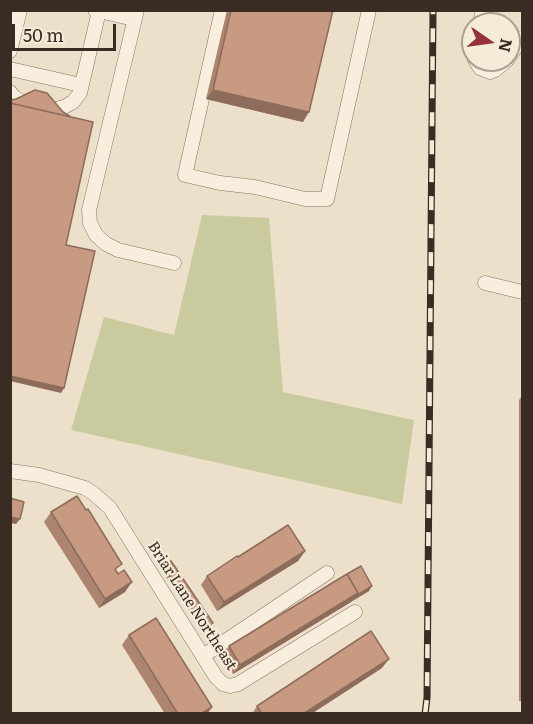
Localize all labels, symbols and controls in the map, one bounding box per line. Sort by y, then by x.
scale bar [15,12,118,50]
north arrow [461,12,521,72]
text: 50 m [23,21,64,48]
text: N [493,36,520,55]
street label: Briar Lane Northeast [144,538,240,674]

